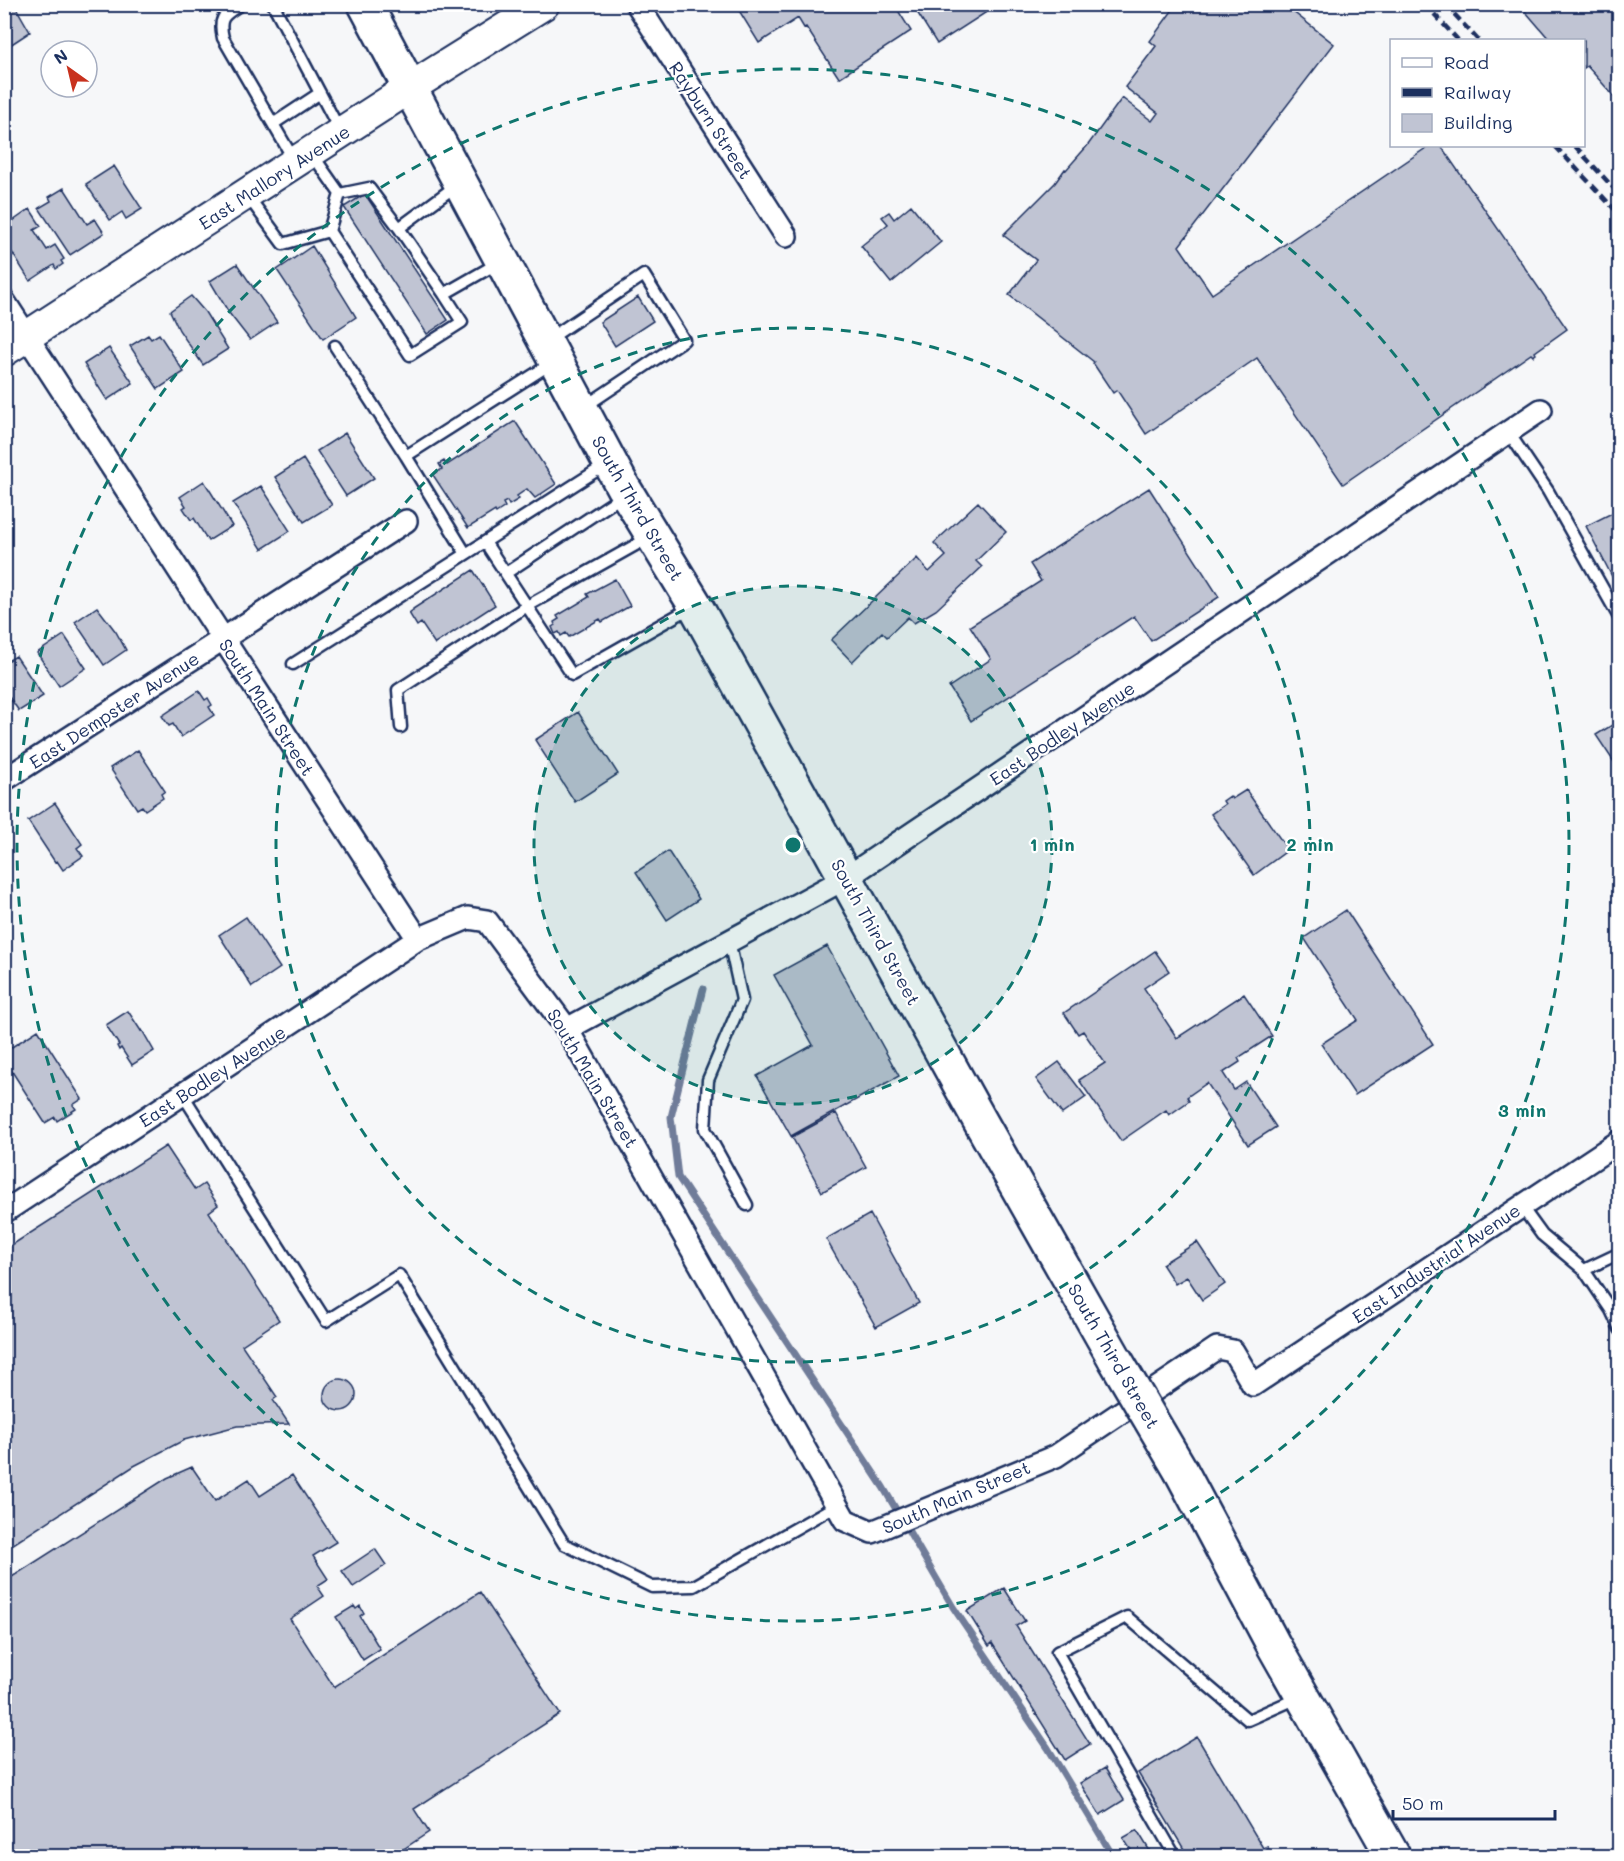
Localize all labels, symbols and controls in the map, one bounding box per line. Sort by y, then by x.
north arrow [39,39,99,99]
legend [1390,39,1585,147]
text: N [49,44,71,68]
text: Road [1444,50,1489,74]
street label: Rayburn Street [664,57,758,183]
text: Railway [1444,80,1511,104]
text: Building [1444,110,1512,134]
street label: East Mallory Avenue [194,119,354,235]
street label: South Third Street [587,431,689,585]
street label: South Main Street [214,634,320,780]
street label: East Dempster Avenue [25,646,203,774]
street label: East Bodley Avenue [985,675,1139,791]
text: 1 min [1029,832,1075,856]
text: 2 min [1286,832,1334,856]
centre of rings [783,835,803,855]
street label: South Third Street [826,855,926,1009]
street label: South Main Street [542,1004,644,1152]
street label: East Bodley Avenue [134,1020,290,1132]
text: 3 min [1498,1098,1546,1122]
street label: East Industrial Avenue [1347,1198,1525,1328]
street label: South Third Street [1063,1279,1165,1433]
street label: South Main Street [878,1455,1034,1539]
scale bar [1393,1783,1555,1821]
text: 50 m [1402,1791,1444,1815]

